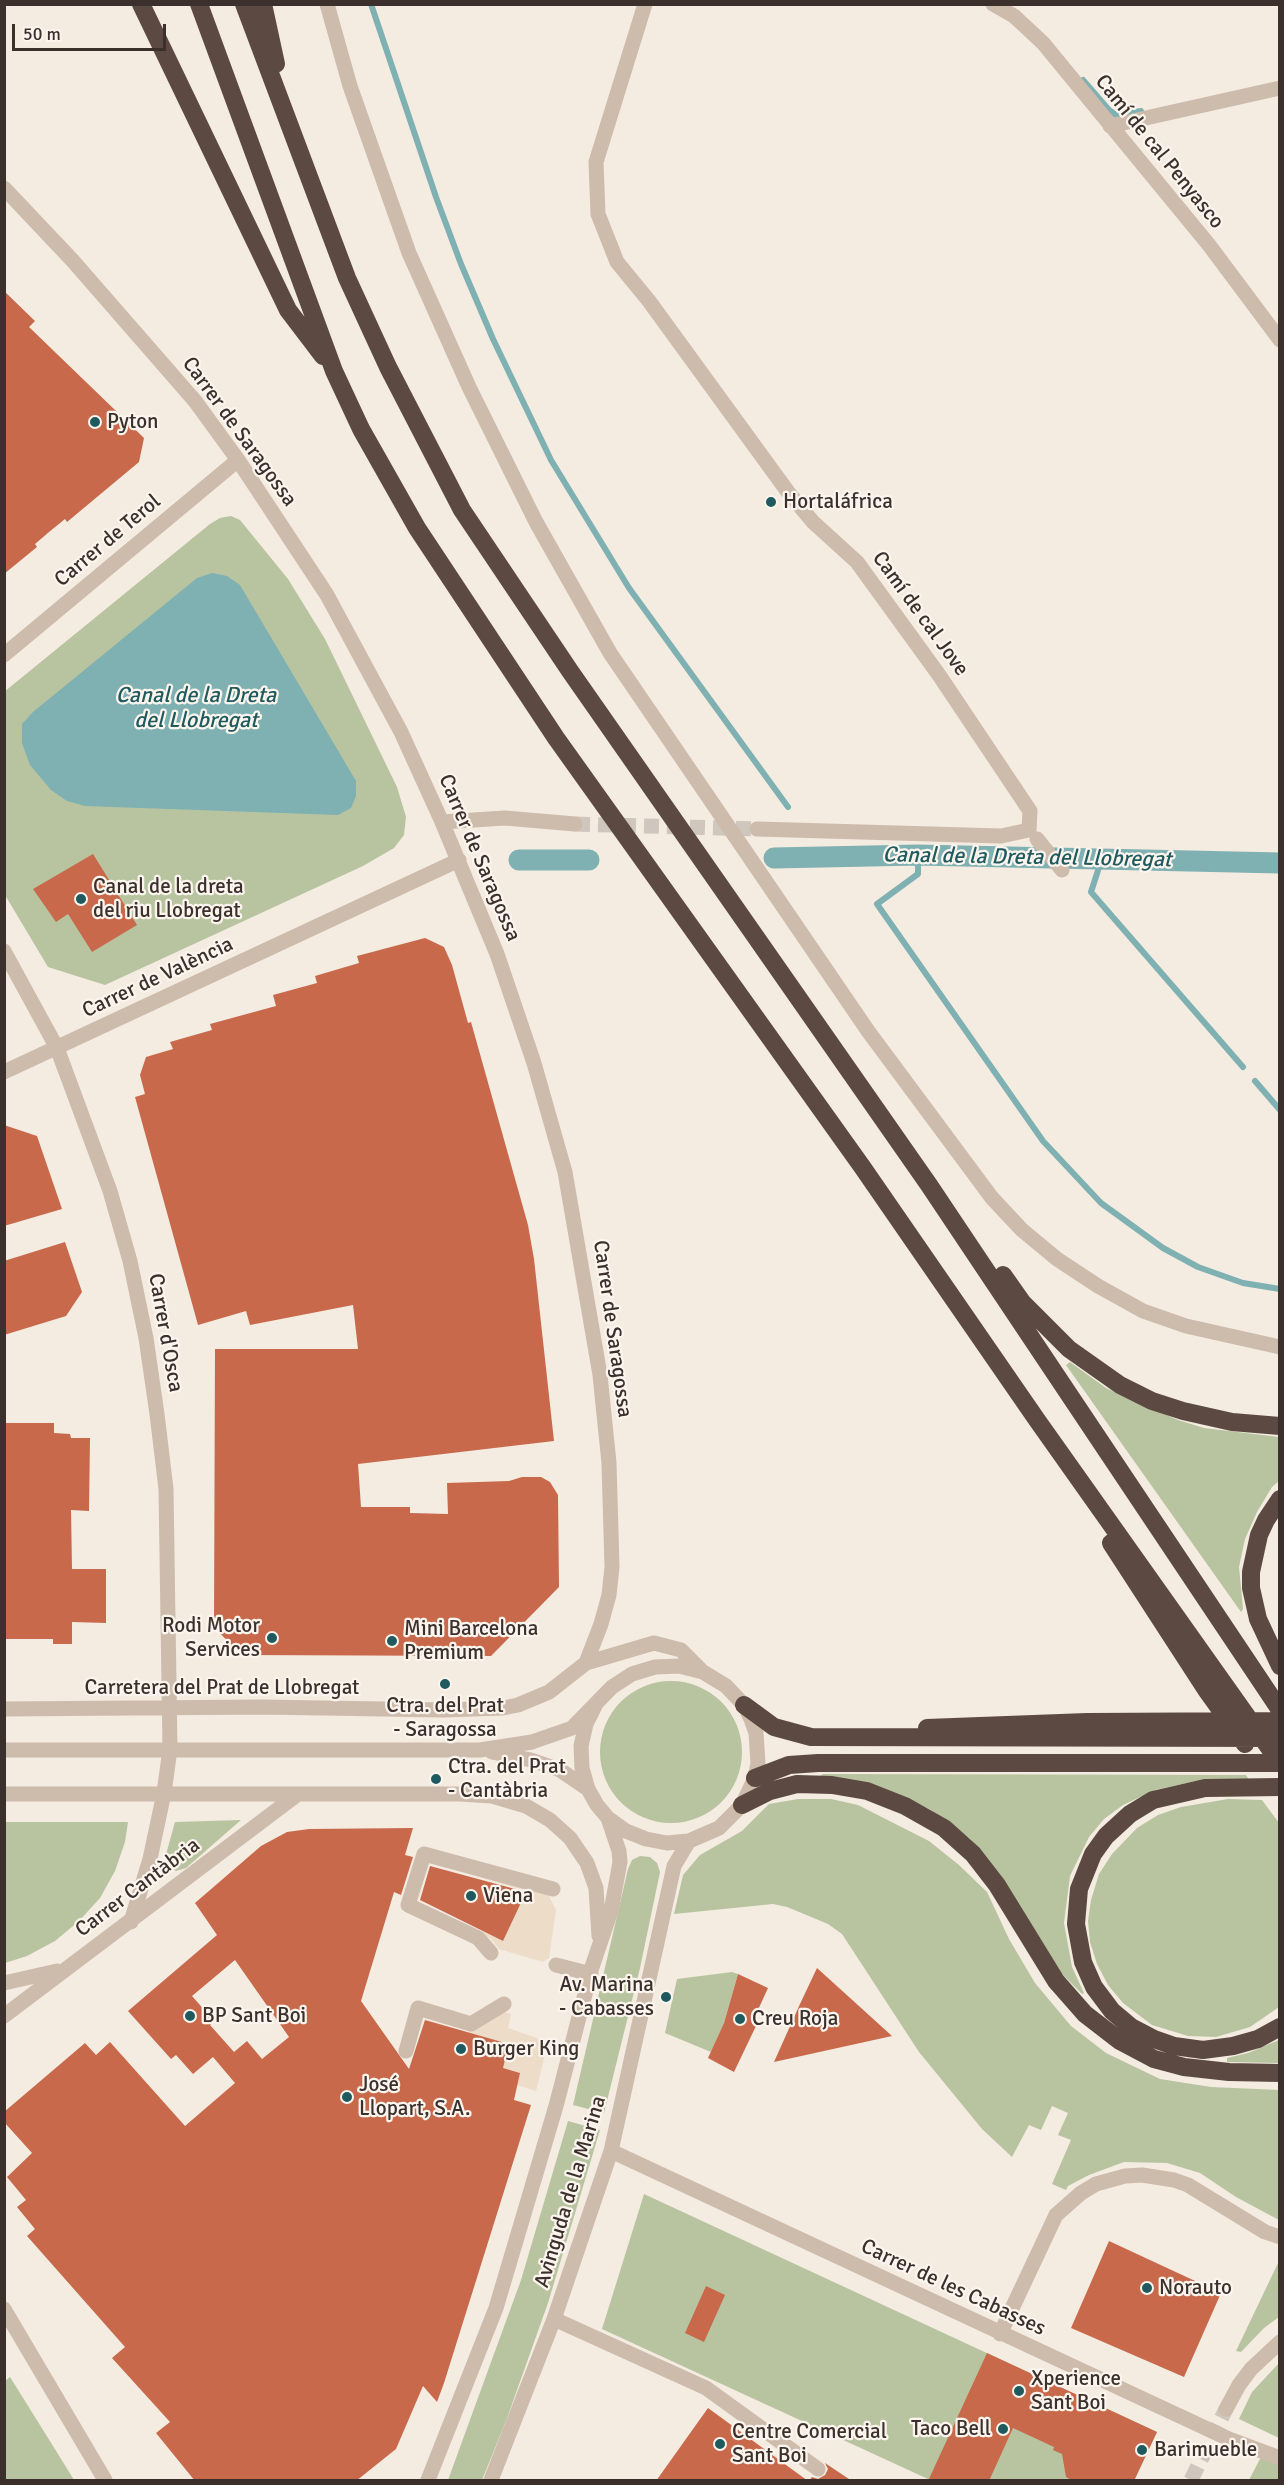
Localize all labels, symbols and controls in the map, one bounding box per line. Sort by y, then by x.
scale bar [15,12,170,50]
text: 50 m [23,23,61,45]
street label: Camí de cal Penyasco [1089,70,1229,234]
street label: Carrer de Saragossa [176,352,302,512]
place label: Pyton [107,409,159,435]
marker: Pyton [88,415,102,429]
street label: Carrer de Terol [50,489,166,593]
place label: Hortaláfrica [783,489,893,515]
marker: Hortaláfrica [764,495,778,509]
street label: Camí de cal Jove [866,547,974,681]
water label: Canal de la Dreta del Llobregat [116,683,276,734]
street label: Carrer de Saragossa [432,771,526,945]
water label: Canal de la Dreta del Llobregat [882,842,1172,874]
place label: Canal de la dreta del riu Llobregat [93,874,244,924]
marker: Canal de la dreta del riu Llobregat [74,892,88,906]
street label: Carrer de València [79,932,237,1024]
street label: Carrer de Saragossa [587,1239,637,1419]
street label: Carrer d'Osca [142,1272,188,1394]
place label: Rodi Motor Services [162,1613,260,1663]
place label: Mini Barcelona Premium [404,1616,538,1666]
marker: Rodi Motor Services [265,1631,279,1645]
marker: Mini Barcelona Premium [385,1634,399,1648]
street label: Carretera del Prat de Llobregat [85,1675,359,1701]
marker: Ctra. del Prat - Saragossa [438,1677,452,1691]
place label: Ctra. del Prat - Saragossa [386,1693,504,1743]
place label: Ctra. del Prat - Cantàbria [448,1754,566,1804]
marker: Ctra. del Prat - Cantàbria [429,1772,443,1786]
street label: Carrer Cantàbria [71,1833,205,1943]
place label: Viena [483,1883,533,1909]
marker: Viena [464,1889,478,1903]
place label: Av. Marina - Cabasses [559,1972,654,2022]
marker: Av. Marina - Cabasses [659,1990,673,2004]
place label: BP Sant Boi [202,2003,306,2029]
place label: Creu Roja [752,2006,838,2032]
marker: BP Sant Boi [183,2009,197,2023]
marker: Creu Roja [733,2012,747,2026]
place label: Burger King [473,2036,579,2062]
marker: Burger King [454,2042,468,2056]
place label: José Llopart, S.A. [359,2072,471,2122]
marker: José Llopart, S.A. [340,2090,354,2104]
street label: Avinguda de la Marina [530,2093,612,2291]
street label: Carrer de les Cabasses [857,2234,1049,2342]
place label: Norauto [1159,2275,1232,2301]
marker: Norauto [1140,2281,1154,2295]
place label: Xperience Sant Boi [1031,2366,1121,2416]
marker: Xperience Sant Boi [1012,2384,1026,2398]
place label: Taco Bell [911,2416,991,2442]
place label: Centre Comercial Sant Boi [732,2419,887,2469]
marker: Taco Bell [996,2422,1010,2436]
marker: Centre Comercial Sant Boi [713,2437,727,2451]
place label: Barimueble [1154,2437,1257,2463]
marker: Barimueble [1135,2443,1149,2457]

